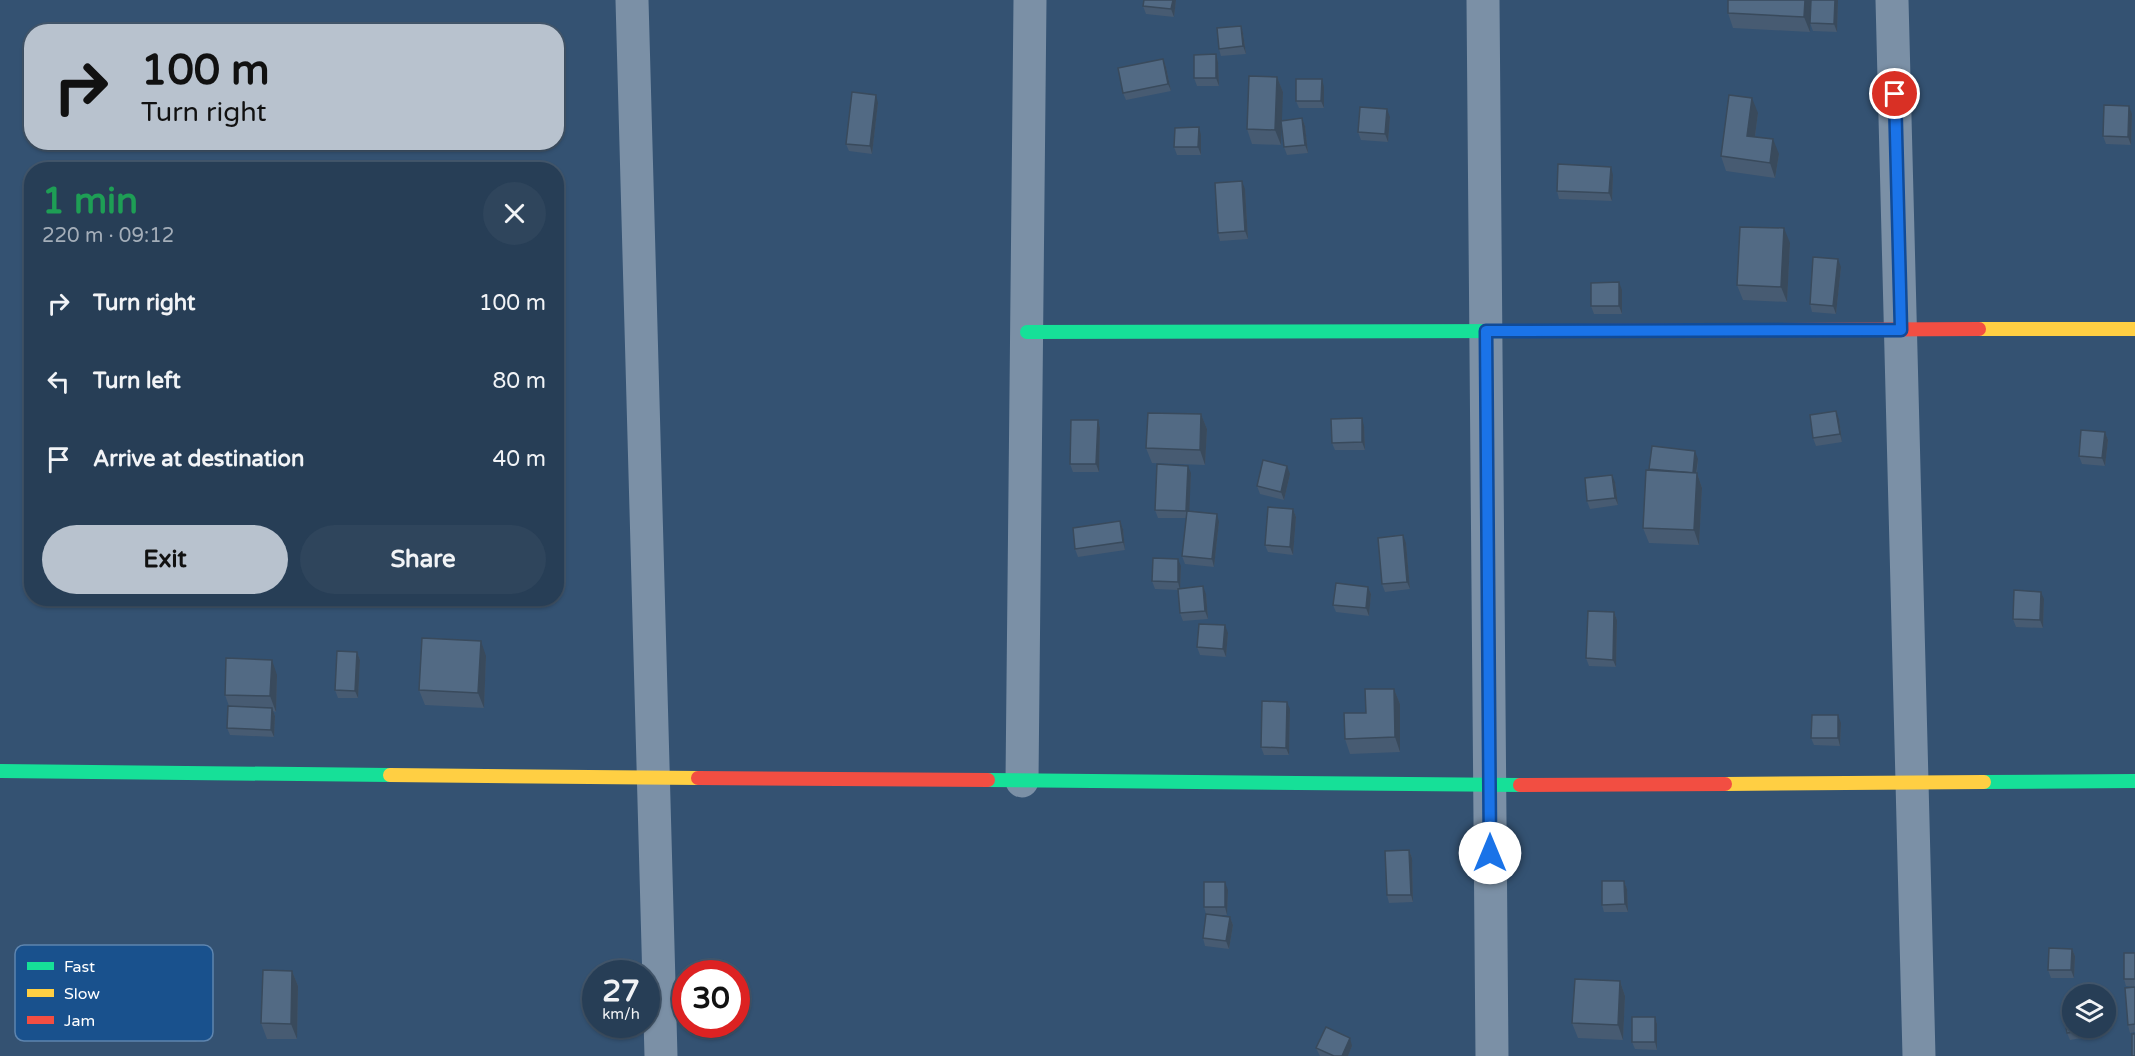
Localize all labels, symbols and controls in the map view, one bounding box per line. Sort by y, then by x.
text: 100 m [141,45,270,96]
icon: right [42,48,120,126]
pin [1869,68,1920,119]
icon: arrive [1878,77,1911,110]
text: Turn right [141,96,267,129]
text: 1 min [42,180,138,223]
button: close [483,182,546,245]
text: 220 m · 09:12 [42,224,174,248]
icon: right [42,287,75,320]
text: Turn right [93,290,195,316]
text: 100 m [479,290,546,316]
icon: left [42,365,75,398]
text: Turn left [93,368,181,394]
text: 80 m [492,368,546,394]
icon: arrive [42,443,75,476]
text: Arrive at destination [93,446,304,472]
text: 40 m [492,446,546,472]
button: Exit [42,525,288,594]
button: Share [300,525,546,594]
position arrow [1458,821,1522,885]
legend [15,945,213,1041]
text: Fast [64,957,95,977]
speed limit sign: 30 [672,960,750,1038]
text: 27 [602,973,640,1010]
text: Slow [64,984,100,1004]
map controls [2062,984,2116,1038]
button: layers [2062,984,2116,1038]
text: km/h [602,1005,640,1023]
text: Jam [64,1011,95,1031]

